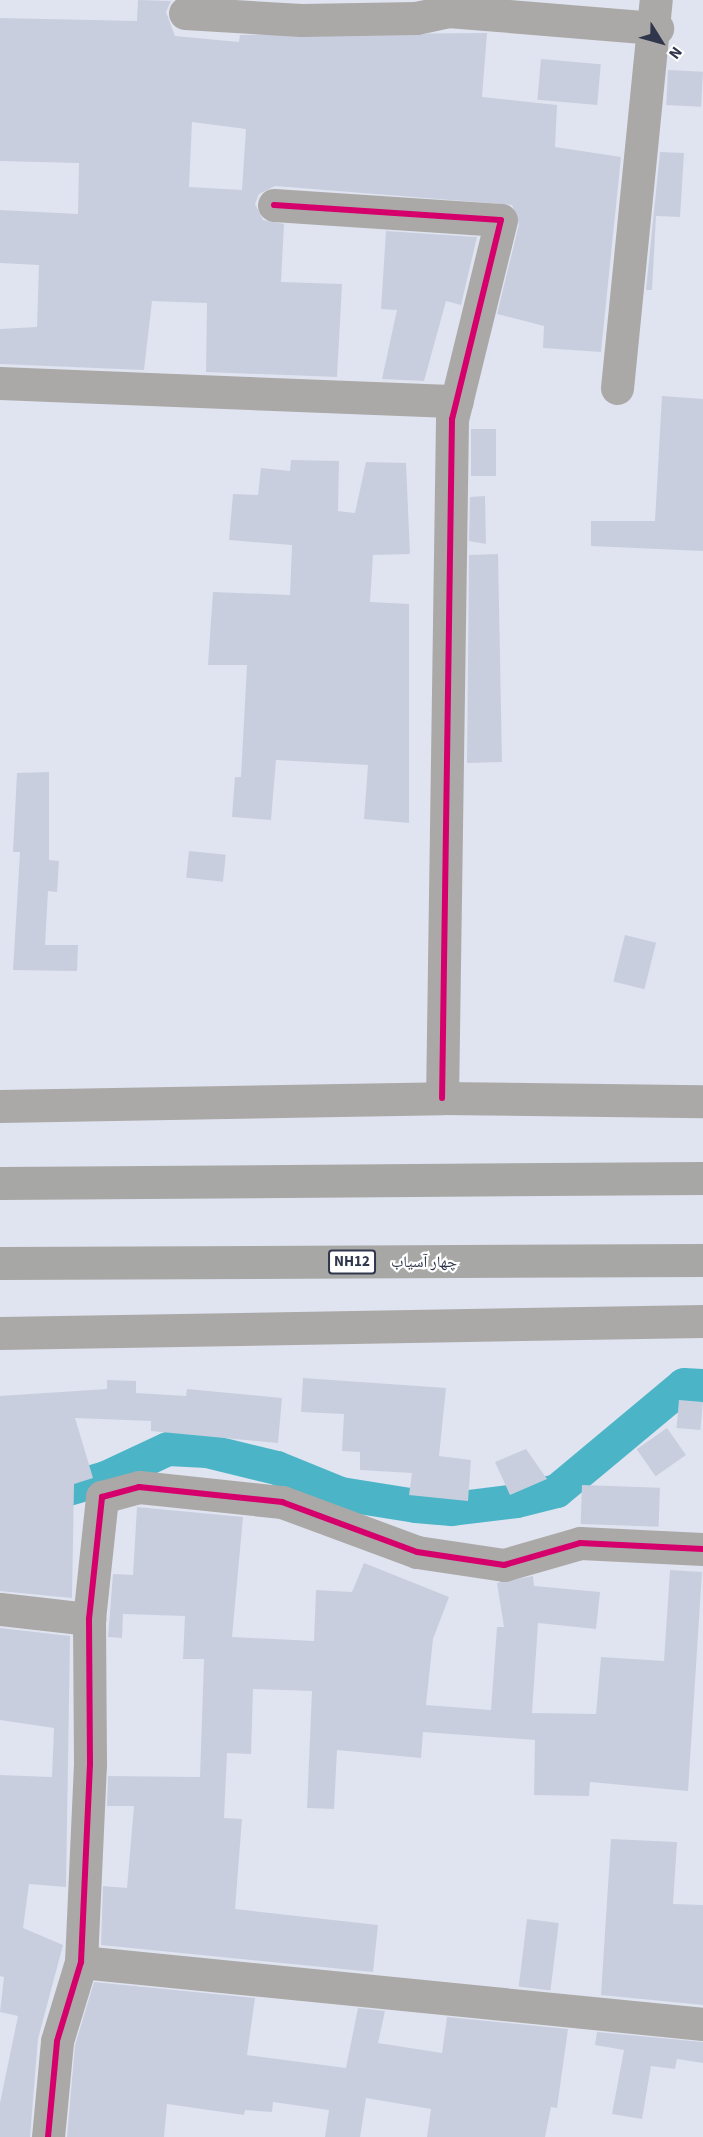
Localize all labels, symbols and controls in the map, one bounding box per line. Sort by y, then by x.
north arrow [631,12,691,72]
text: N [663,42,687,64]
road number: NH12 [328,1250,376,1274]
street label: چهار آسیاب [391,1252,457,1272]

